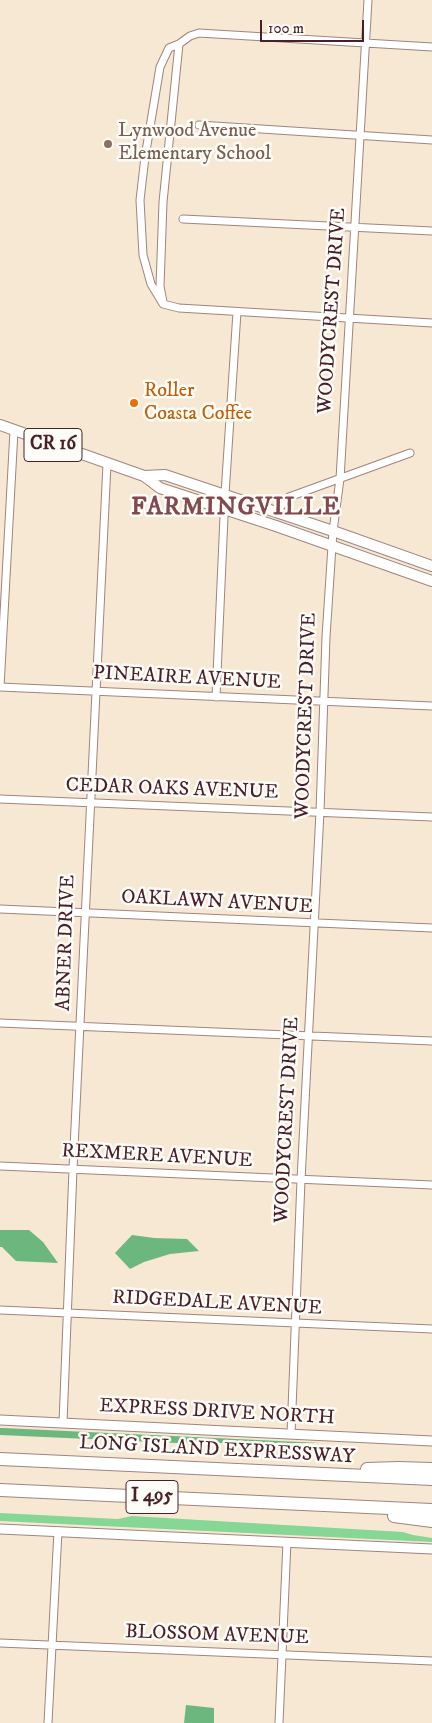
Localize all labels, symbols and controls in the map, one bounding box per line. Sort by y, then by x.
scale bar [262,10,366,42]
text: 100 m [268,19,304,38]
place label: Lynwood Avenue Elementary School [118,120,271,167]
marker: Lynwood Avenue Elementary School [102,138,114,150]
street label: WOODYCREST DRIVE [314,207,352,415]
place label: Roller Coasta Coffee [144,380,252,427]
marker: Roller Coasta Coffee [128,397,140,409]
road number: CR 16 [24,428,82,462]
district label: FARMINGVILLE [130,494,342,524]
street label: WOODYCREST DRIVE [291,612,323,820]
street label: PINEAIRE AVENUE [92,662,282,696]
street label: CEDAR OAKS AVENUE [65,774,279,806]
street label: ABNER DRIVE [53,874,81,1012]
street label: OAKLAWN AVENUE [121,886,313,920]
street label: WOODYCREST DRIVE [271,1016,305,1224]
street label: REXMERE AVENUE [61,1140,253,1174]
street label: RIDGEDALE AVENUE [112,1287,322,1321]
street label: EXPRESS DRIVE NORTH [99,1395,335,1431]
street label: LONG ISLAND EXPRESSWAY [79,1432,355,1470]
road number: I 495 [126,1480,178,1514]
street label: BLOSSOM AVENUE [125,1621,309,1651]

